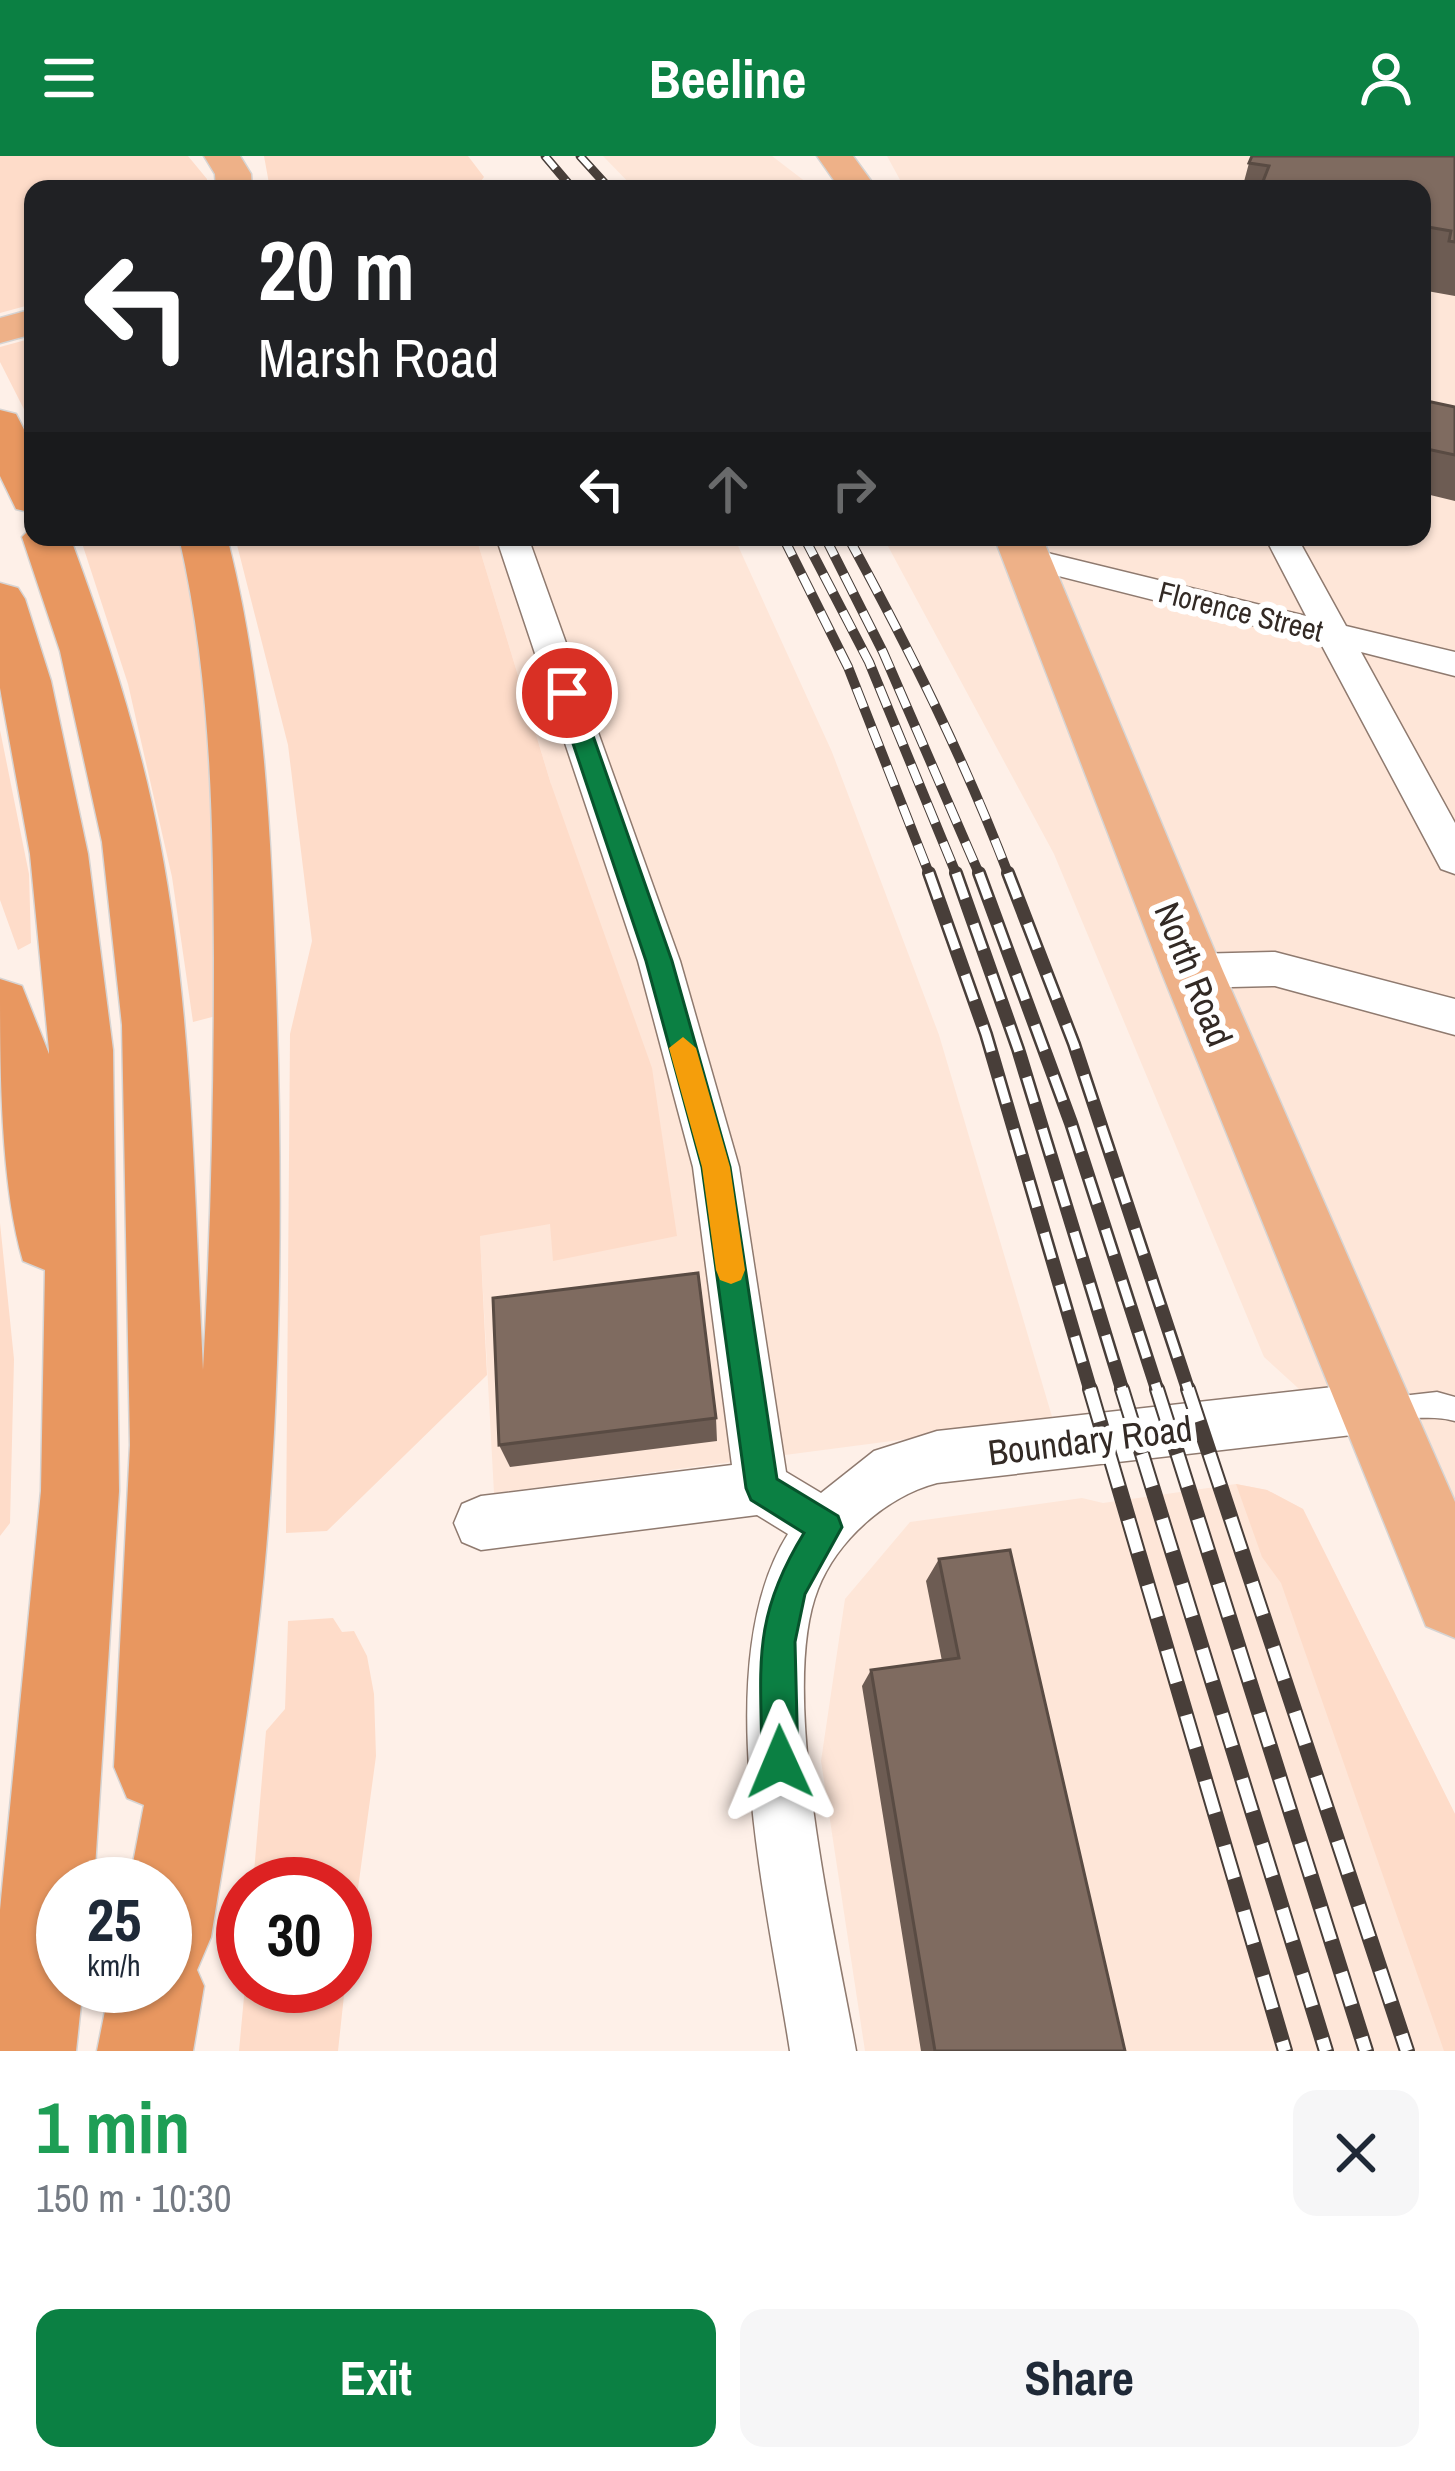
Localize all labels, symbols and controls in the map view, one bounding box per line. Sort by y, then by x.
text: Beeline [649,42,806,115]
icon: menu [36,45,102,111]
icon: person [1353,45,1419,111]
text: 20 m [258,213,415,326]
icon: left [60,228,216,384]
text: Marsh Road [258,321,499,394]
icon: left [569,456,635,522]
icon: ahead [695,456,761,522]
icon: right [821,456,887,522]
street label: Florence Street [1155,571,1328,651]
pin [516,642,618,744]
icon: arrive [534,660,600,726]
street label: North Road [1143,895,1245,1053]
street label: Boundary Road [985,1404,1195,1476]
position arrow [717,1699,843,1825]
speed limit sign: 30 [216,1857,372,2013]
text: 25 [87,1879,141,1960]
text: km/h [87,1945,141,1985]
text: 1 min [36,2078,190,2175]
button: close [1293,2090,1419,2216]
text: 150 m · 10:30 [36,2172,232,2224]
button: Exit [36,2309,716,2447]
button: Share [740,2309,1419,2447]

